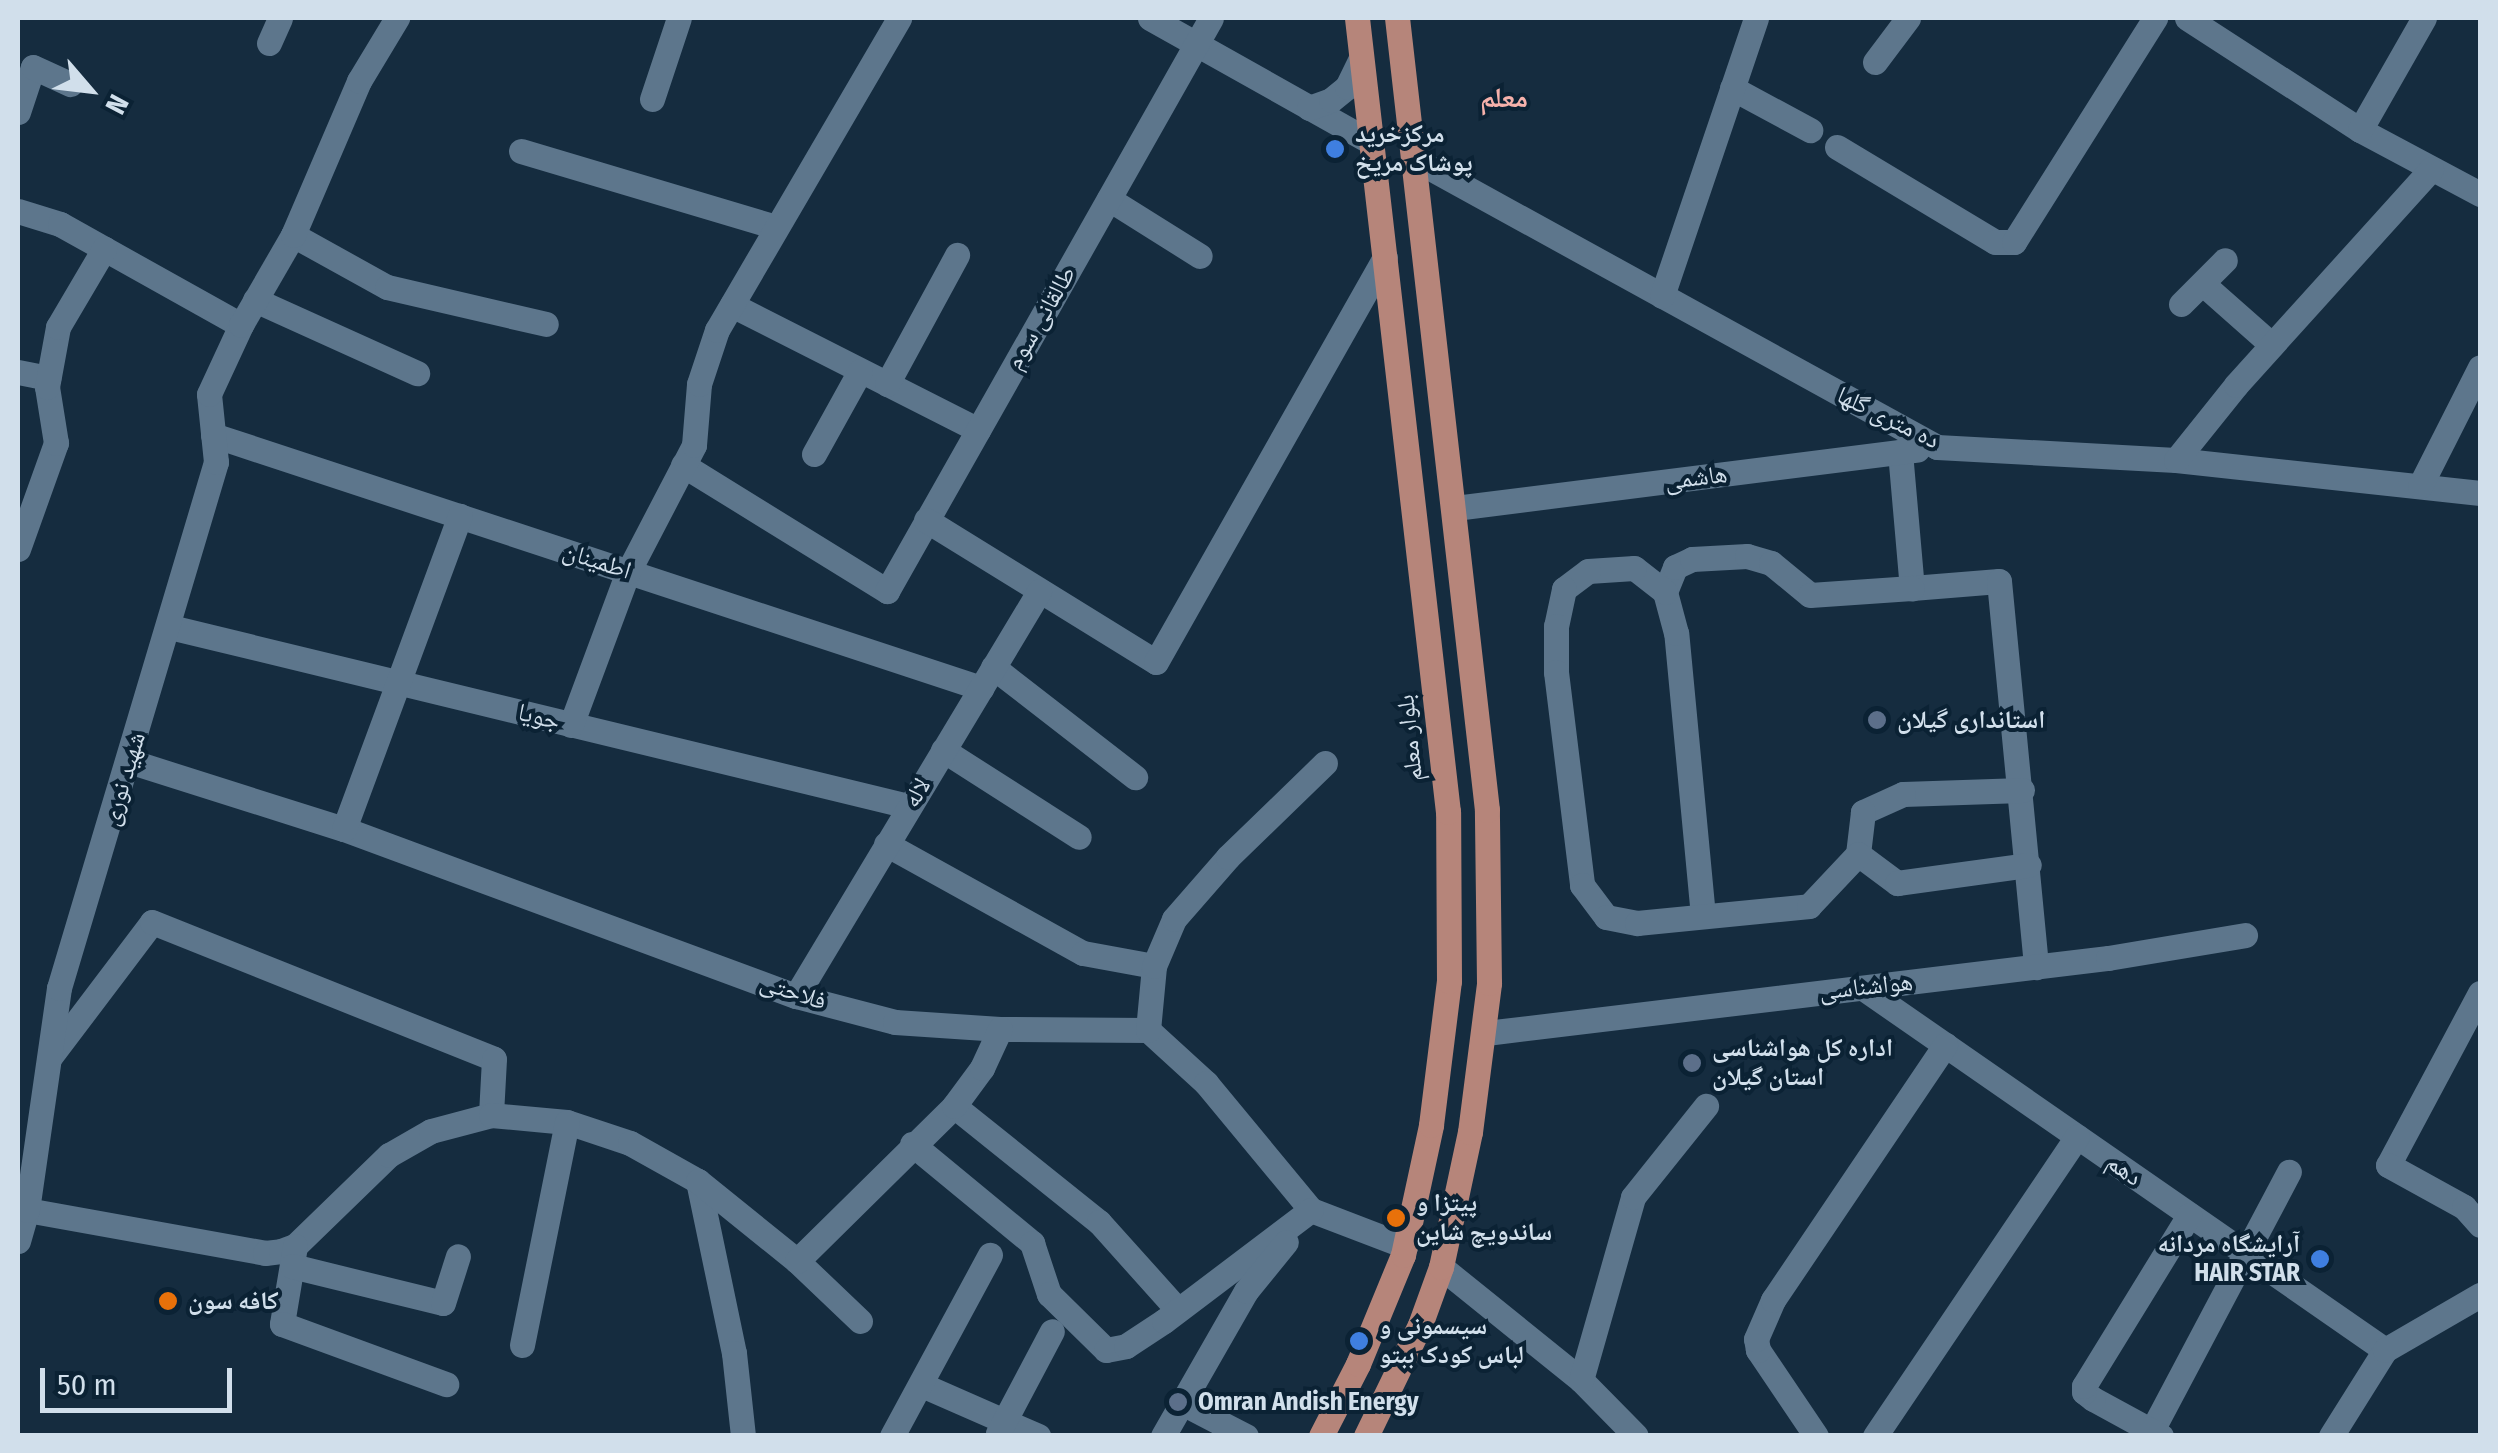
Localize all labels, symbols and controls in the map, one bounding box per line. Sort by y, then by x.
north arrow [40,40,140,140]
district label: معلم [1480,81,1528,115]
text: N [98,89,135,119]
place label: مرکزخرید پوشاک مریخ [1355,120,1473,179]
marker: مرکزخرید پوشاک مریخ [1324,138,1346,160]
street label: طالقانی سوم [999,261,1083,375]
street label: ده متری گلها [1832,380,1944,456]
street label: هاشمی [1663,459,1729,497]
street label: اطمینان [559,536,635,586]
street label: بلوار معلم [1391,693,1429,783]
street label: جویا [515,697,563,737]
place label: استانداری گیلان [1897,705,2045,735]
marker: استانداری گیلان [1866,709,1888,731]
street label: شهید نوری [96,729,152,829]
street label: لاله [897,773,937,813]
street label: فلاحتی [756,967,830,1017]
street label: هواشناسی [1818,967,1914,1007]
place label: اداره کل هواشناسی استان گیلان [1712,1034,1893,1093]
marker: اداره کل هواشناسی استان گیلان [1681,1052,1703,1074]
street label: دهم [2101,1147,2147,1193]
place label: پیتزا و ساندویچ شاین [1416,1189,1552,1248]
marker: پیتزا و ساندویچ شاین [1385,1207,1407,1229]
place label: آرایشگاه مردانه HAIR STAR [2157,1230,2300,1289]
marker: آرایشگاه مردانه HAIR STAR [2309,1248,2331,1270]
place label: کافه سون [188,1286,279,1316]
marker: کافه سون [157,1290,179,1312]
place label: سیسمونی و لباس کودک ببتو [1379,1312,1524,1371]
marker: سیسمونی و لباس کودک ببتو [1348,1330,1370,1352]
scale bar [45,1348,238,1410]
text: 50 m [57,1367,117,1403]
place label: Omran Andish Energy [1198,1387,1419,1417]
marker: Omran Andish Energy [1167,1391,1189,1413]

